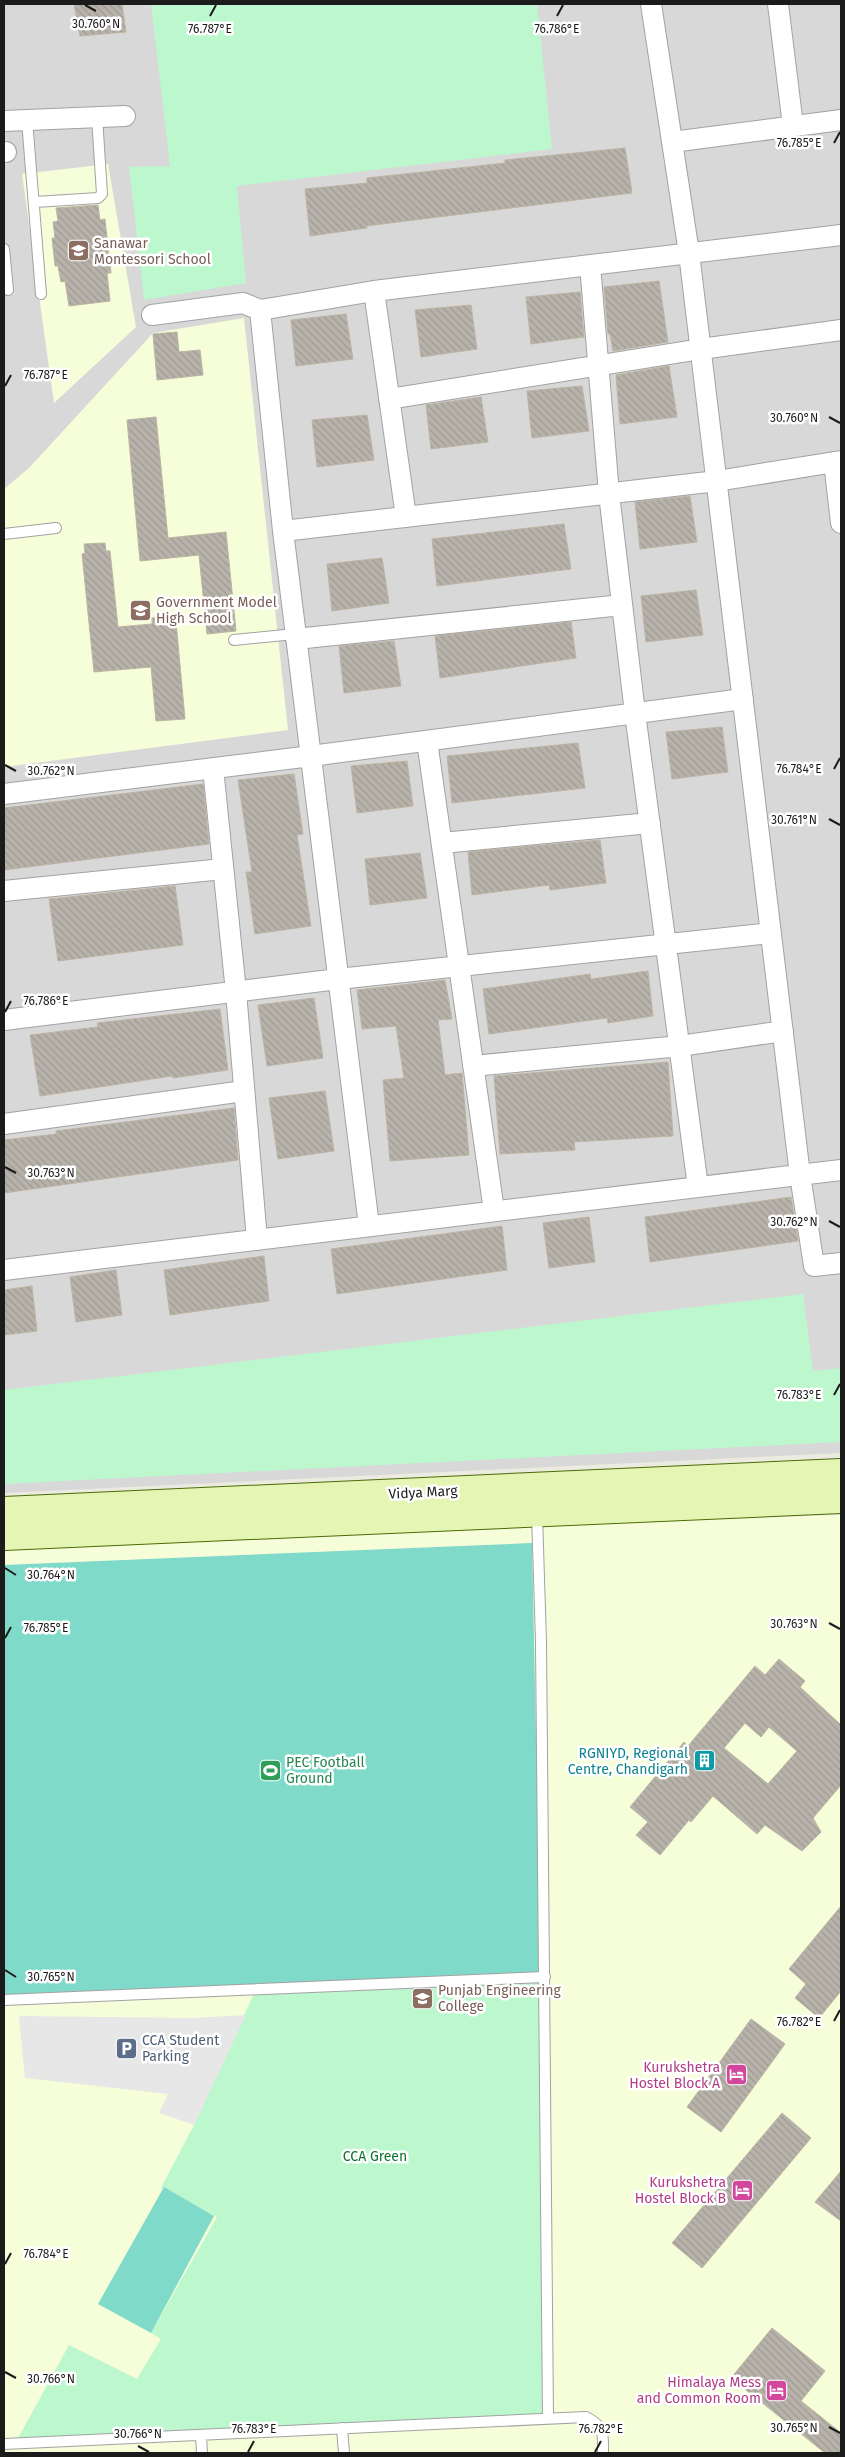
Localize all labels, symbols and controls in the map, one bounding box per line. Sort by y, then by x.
text: 30.760°N [72,17,120,31]
text: 76.787°E [188,22,232,36]
text: 76.786°E [534,22,580,36]
text: 76.785°E [777,136,821,150]
place label: Sanawar Montessori School [94,235,211,268]
school or university icon: Sanawar Montessori School [66,239,90,263]
text: 76.787°E [24,368,68,382]
text: 30.760°N [770,411,818,425]
place label: Government Model High School [156,594,277,627]
school or university icon: Government Model High School [128,598,152,622]
text: 76.784°E [776,762,822,776]
text: 30.762°N [27,764,75,778]
text: 30.761°N [771,813,817,827]
text: 76.786°E [23,994,69,1008]
text: 30.763°N [27,1166,75,1180]
text: 30.762°N [770,1215,818,1229]
text: 76.783°E [777,1388,821,1402]
street label: Vidya Marg [388,1482,459,1503]
text: 30.764°N [27,1568,75,1582]
text: 30.763°N [770,1617,818,1631]
text: 76.785°E [24,1621,68,1635]
place label: RGNIYD, Regional Centre, Chandigarh [568,1745,688,1778]
building icon: RGNIYD, Regional Centre, Chandigarh [692,1749,716,1773]
place label: PEC Football Ground [286,1754,365,1787]
sports icon: PEC Football Ground [258,1758,282,1782]
text: 30.765°N [27,1970,75,1984]
place label: Punjab Engineering College [438,1982,561,2015]
school or university icon: Punjab Engineering College [410,1986,434,2010]
text: 76.782°E [777,2015,821,2029]
place label: CCA Student Parking [142,2032,220,2065]
parking icon: CCA Student Parking [114,2036,138,2060]
place label: Kurukshetra Hostel Block A [629,2059,720,2092]
hotel icon: Kurukshetra Hostel Block A [724,2063,748,2087]
park label: CCA Green [343,2148,407,2165]
place label: Kurukshetra Hostel Block B [635,2174,726,2207]
hotel icon: Kurukshetra Hostel Block B [730,2178,754,2202]
text: 76.784°E [23,2247,69,2261]
text: 30.766°N [27,2372,75,2386]
place label: Himalaya Mess and Common Room [637,2374,761,2407]
hotel icon: Himalaya Mess and Common Room [765,2378,789,2402]
text: 30.765°N [770,2421,818,2435]
text: 76.783°E [232,2422,276,2436]
text: 76.782°E [579,2422,623,2436]
text: 30.766°N [114,2427,162,2441]

